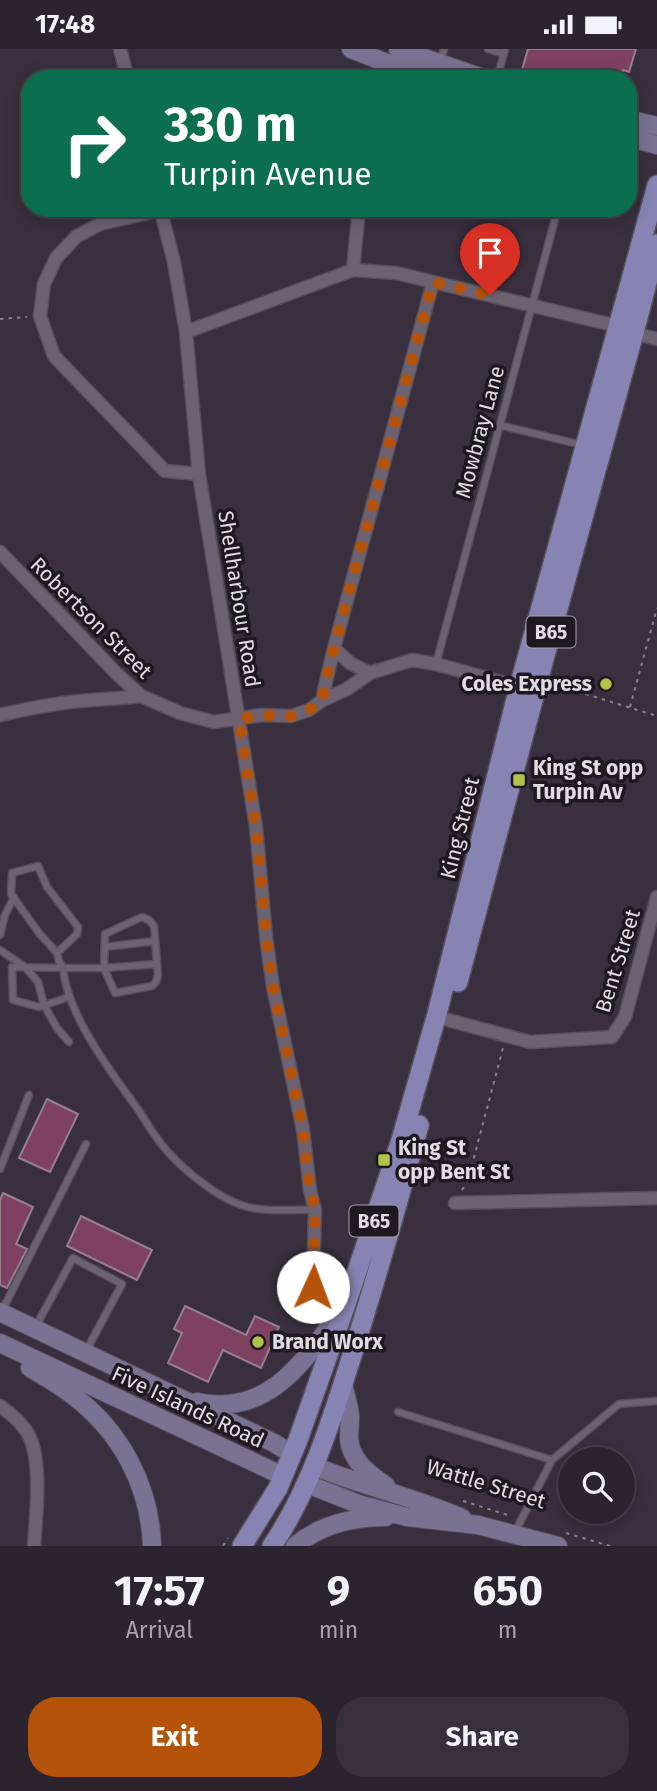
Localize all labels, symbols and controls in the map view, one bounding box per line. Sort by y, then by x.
text: 17:48 [35,9,95,40]
text: 330 m [164,95,297,154]
icon: right [49,98,140,189]
text: Turpin Avenue [164,155,372,193]
pin [460,223,520,295]
icon: arrive [471,234,509,272]
street label: Mowbray Lane [450,363,510,501]
street label: Shellharbour Road [212,509,266,689]
street label: Robertson Street [25,552,157,684]
road number: B65 [526,617,576,647]
place label: Coles Express [461,671,592,697]
marker: Coles Express [598,676,614,692]
place label: King St opp Turpin Av [533,755,643,805]
marker: King St opp Turpin Av [511,772,527,788]
street label: King Street [435,774,485,882]
street label: Bent Street [590,906,646,1016]
place label: King St opp Bent St [398,1135,511,1185]
marker: King St opp Bent St [376,1152,392,1168]
road number: B65 [350,1205,398,1237]
position arrow [276,1250,350,1324]
place label: Brand Worx [272,1329,383,1355]
marker: Brand Worx [250,1334,266,1350]
street label: Five Islands Road [108,1360,268,1454]
map controls [558,1447,635,1524]
button: search [558,1447,635,1524]
street label: Wattle Street [423,1454,549,1515]
text: 17:57 [114,1566,205,1616]
text: 9 [327,1566,350,1616]
text: 650 [472,1566,543,1616]
text: Arrival [126,1616,193,1644]
text: min [319,1616,358,1644]
text: m [498,1616,518,1644]
button: Exit [28,1697,322,1777]
button: Share [336,1697,629,1777]

